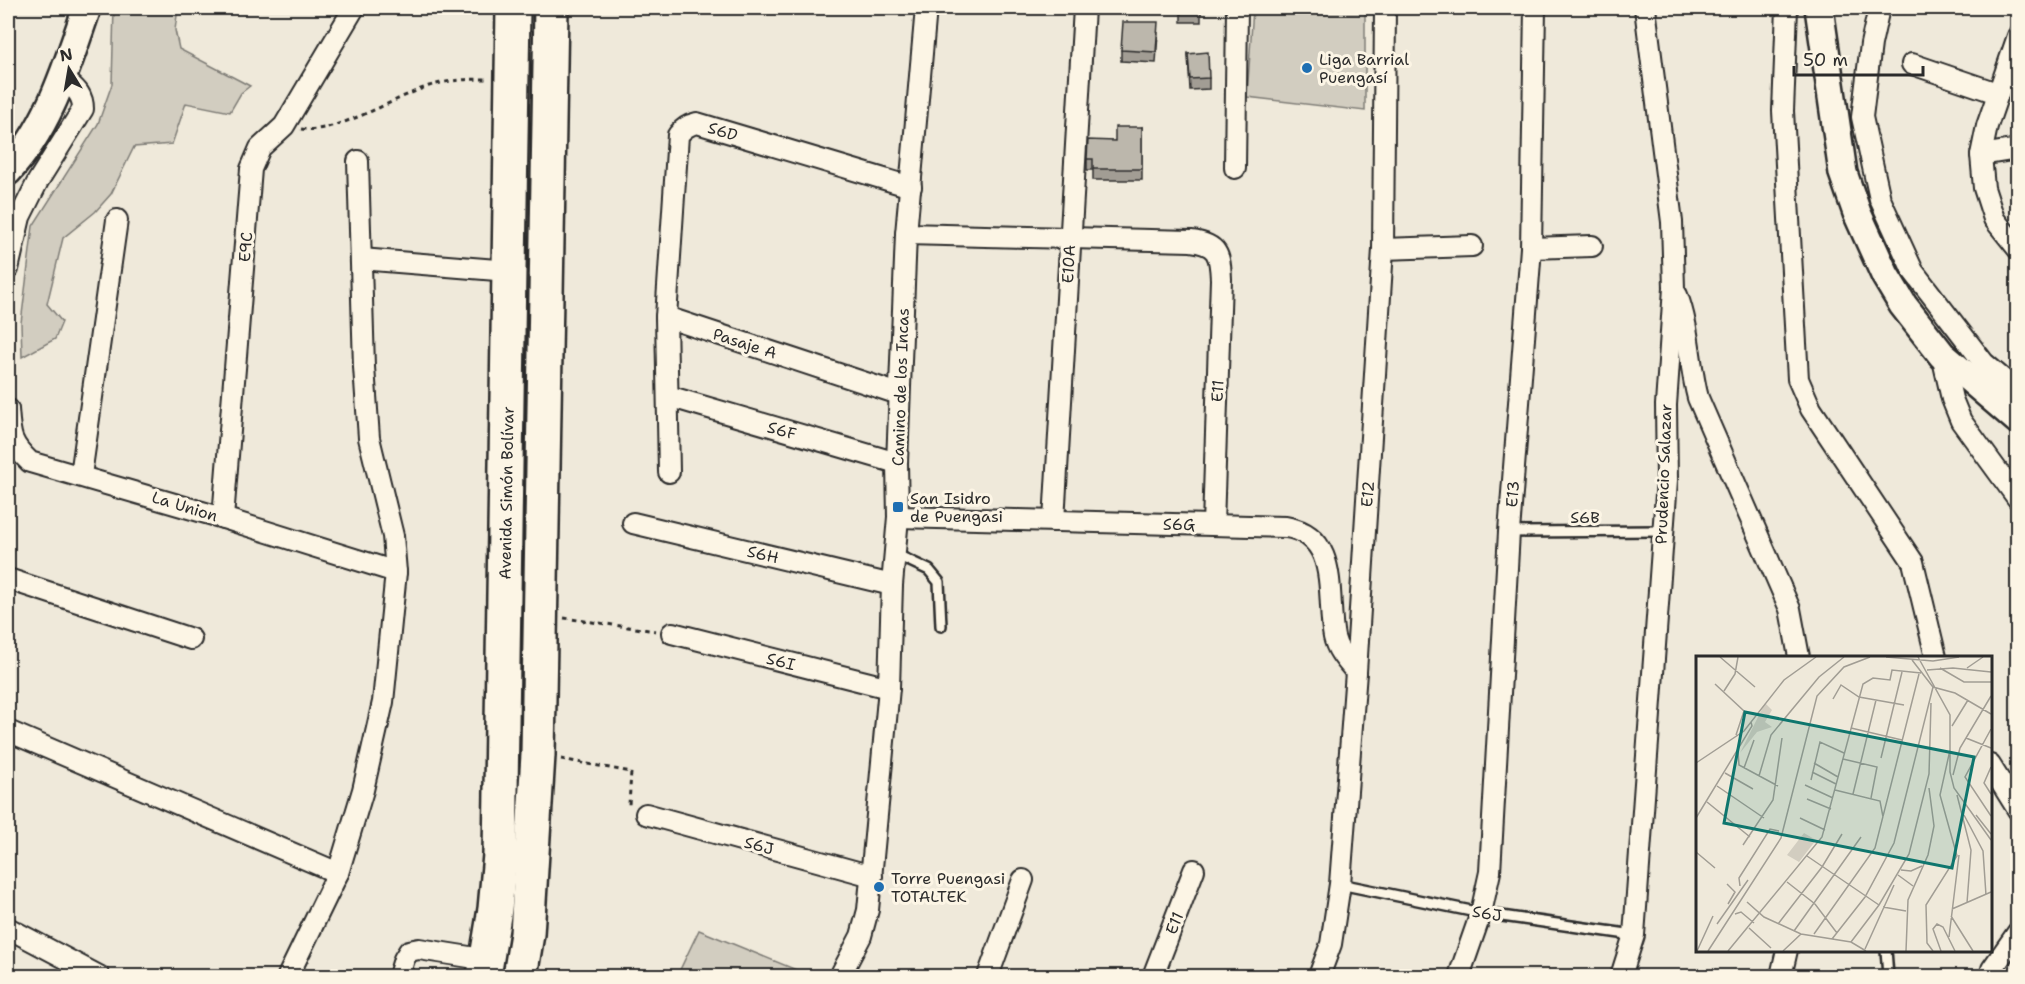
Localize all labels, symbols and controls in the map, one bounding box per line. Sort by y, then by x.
north arrow [39,39,99,99]
scale bar [1794,39,1923,77]
text: N [58,43,74,66]
text: 50 m [1803,48,1848,72]
place label: Liga Barrial Puengasí [1319,49,1409,88]
marker: Liga Barrial Puengasí [1300,61,1314,75]
street label: S6D [705,117,740,146]
street label: E9C [234,231,257,263]
street label: E10A [1057,244,1080,284]
street label: Camino de los Incas [887,308,914,466]
street label: Pasaje A [710,323,780,364]
street label: E11 [1207,380,1228,402]
street label: Prudencio Salazar [1651,403,1676,545]
street label: Avenida Simón Bolívar [494,406,519,580]
street label: S6F [765,416,799,445]
street label: E12 [1356,480,1379,508]
street label: E13 [1501,480,1524,508]
street label: La Union [149,487,221,527]
place label: San Isidro de Puengasi [910,488,1003,527]
marker: San Isidro de Puengasi [891,500,905,514]
street label: S6B [1570,507,1600,528]
street label: S6G [1163,514,1195,535]
street label: S6H [745,541,781,568]
street label: S6I [764,648,798,675]
inset map [1696,656,1992,951]
street label: S6J [742,832,776,859]
place label: Torre Puengasi TOTALTEK [891,868,1005,907]
marker: Torre Puengasi TOTALTEK [872,880,886,894]
street label: S6J [1471,901,1503,926]
street label: E11 [1161,909,1188,937]

